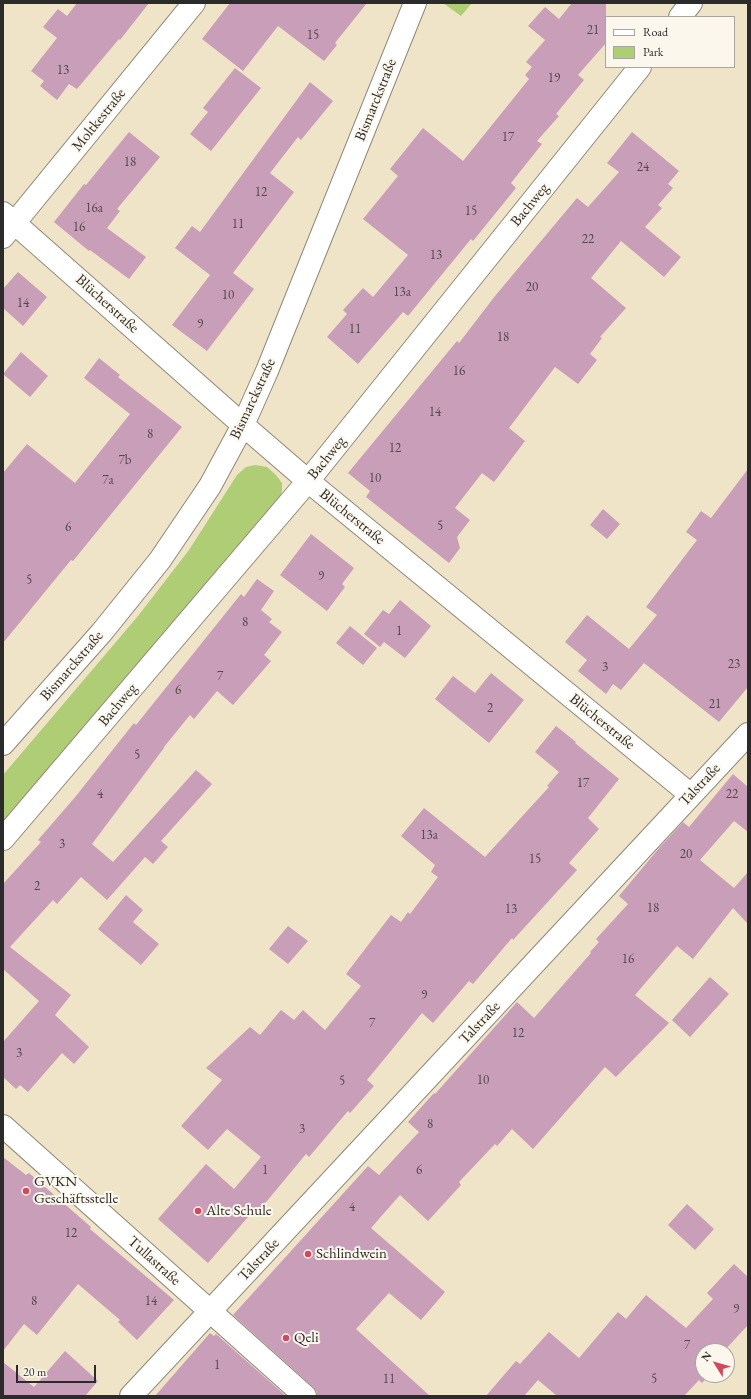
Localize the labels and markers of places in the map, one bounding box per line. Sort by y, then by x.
place label: GVKN Geschäftsstelle [34,1173,118,1208]
marker: GVKN Geschäftsstelle [21,1186,31,1196]
place label: Alte Schule [206,1202,272,1220]
marker: Alte Schule [193,1206,203,1216]
place label: Schlindwein [316,1245,387,1263]
marker: Schlindwein [303,1249,313,1259]
place label: Qeli [294,1329,319,1347]
marker: Qeli [281,1333,291,1343]

